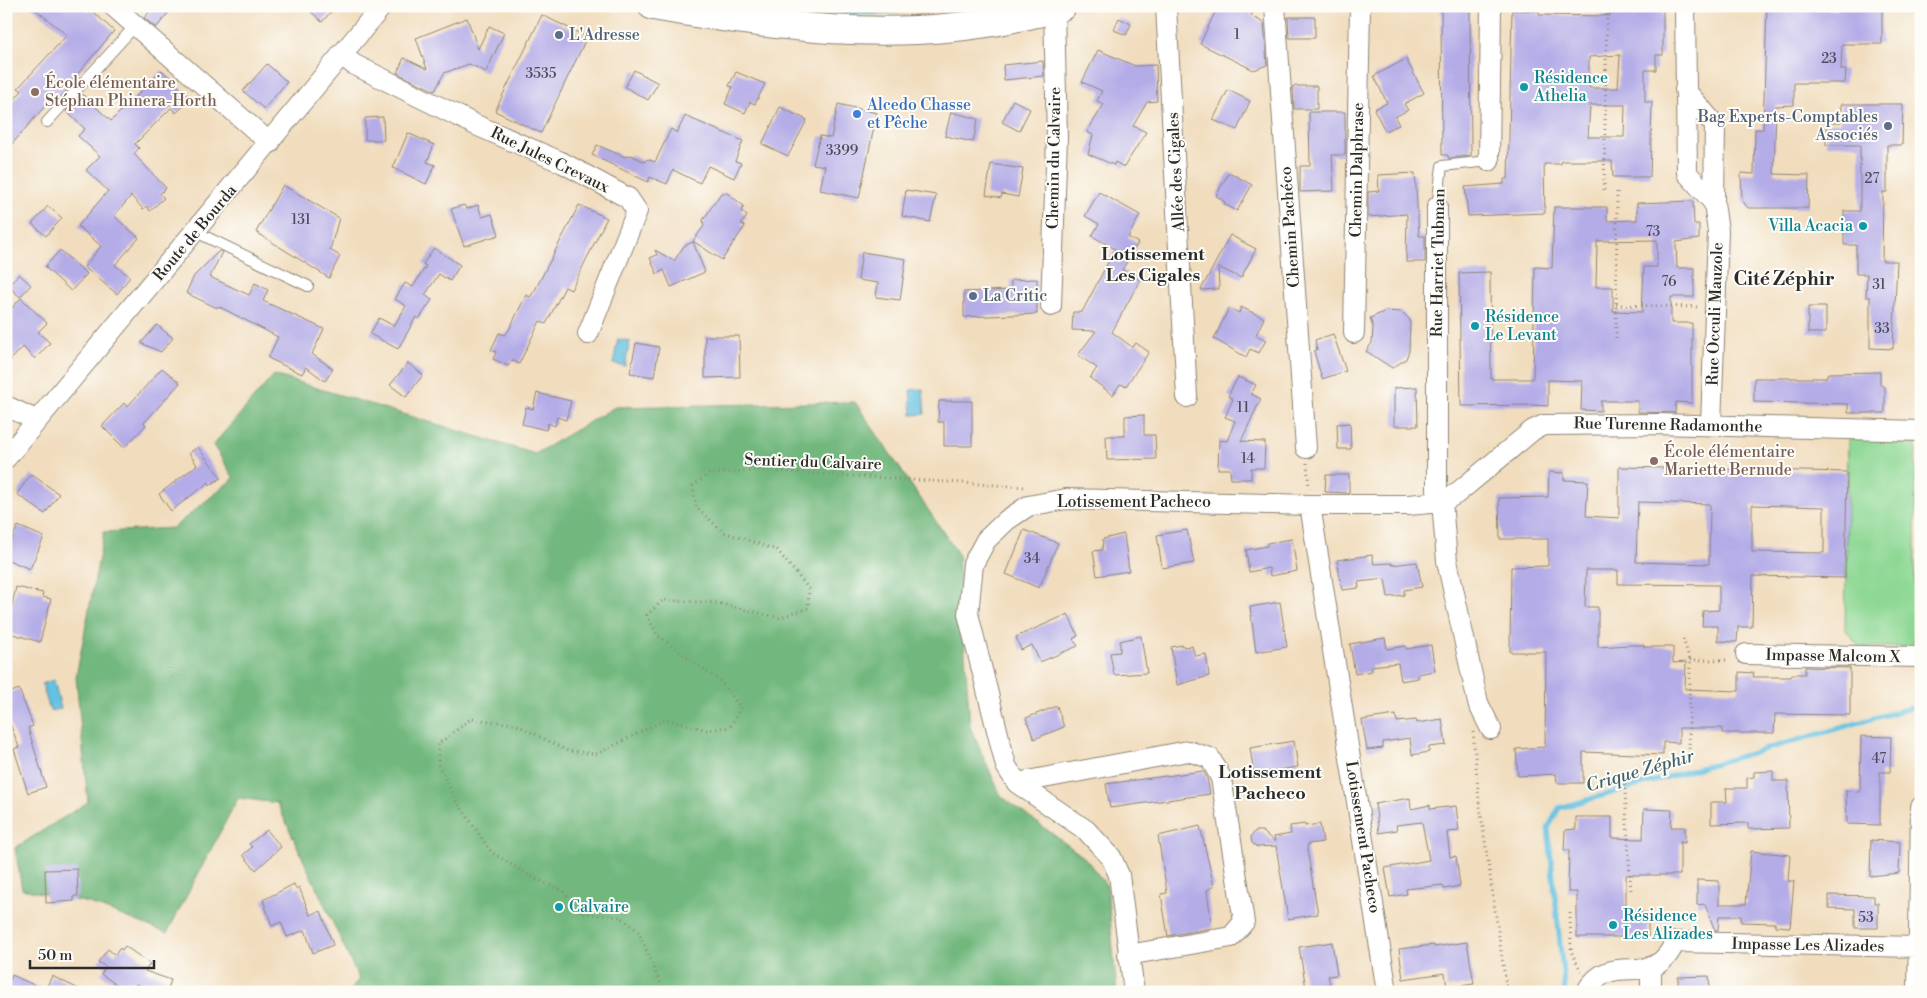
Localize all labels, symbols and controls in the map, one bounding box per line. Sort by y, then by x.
place label: L'Adresse [569,25,640,45]
house number: 1 [1234,26,1240,44]
marker: L'Adresse [553,29,565,41]
house number: 23 [1821,50,1837,68]
house number: 3535 [526,65,557,83]
place label: Résidence Athelia [1533,68,1608,106]
place label: École élémentaire Stéphan Phinera-Horth [45,71,217,111]
marker: Résidence Athelia [1518,81,1530,93]
marker: École élémentaire Stéphan Phinera-Horth [29,86,41,98]
street label: Chemin du Calvaire [1043,87,1065,229]
place label: Alcedo Chasse et Pêche [866,95,971,133]
street label: Chemin Dalphrase [1346,102,1368,238]
place label: Bag Experts-Comptables Associés [1697,107,1878,145]
marker: Alcedo Chasse et Pêche [851,108,863,120]
street label: Allée des Cigales [1163,112,1189,233]
marker: Bag Experts-Comptables Associés [1882,120,1894,132]
street label: Rue Jules Crevaux [487,123,613,198]
house number: 3399 [826,142,858,160]
street label: Chemin Pachéco [1276,166,1304,288]
house number: 27 [1865,170,1879,188]
street label: Route de Bourda [149,180,242,285]
street label: Rue Harriet Tubman [1427,188,1449,338]
house number: 131 [291,211,311,229]
place label: Villa Acacia [1767,216,1854,236]
marker: Villa Acacia [1857,220,1869,232]
house number: 73 [1646,223,1661,241]
street label: Rue Occuli Mauzole [1703,242,1727,386]
district label: Lotissement Les Cigales [1101,243,1205,287]
district label: Cité Zéphir [1733,267,1835,291]
house number: 76 [1661,273,1677,291]
house number: 31 [1872,276,1886,294]
place label: La Critic [983,286,1047,306]
marker: La Critic [967,290,979,302]
place label: Résidence Le Levant [1485,307,1559,345]
marker: Résidence Le Levant [1469,320,1481,332]
house number: 33 [1874,320,1890,338]
house number: 11 [1237,399,1249,417]
street label: Rue Turenne Radamonthe [1574,413,1762,437]
place label: École élémentaire Mariette Bernude [1664,440,1795,480]
street label: Sentier du Calvaire [744,450,882,474]
house number: 14 [1241,450,1255,468]
marker: École élémentaire Mariette Bernude [1648,455,1660,467]
street label: Lotissement Pacheco [1057,492,1211,512]
house number: 34 [1024,550,1040,568]
street label: Impasse Malcom X [1765,645,1902,667]
water label: Crique Zéphir [1583,744,1697,797]
house number: 47 [1872,750,1886,768]
street label: Lotissement Pacheco [1341,759,1385,915]
district label: Lotissement Pacheco [1218,761,1322,805]
place label: Calvaire [569,897,629,917]
marker: Calvaire [553,901,565,913]
place label: Résidence Les Alizades [1623,906,1713,944]
house number: 53 [1858,909,1874,927]
marker: Résidence Les Alizades [1607,919,1619,931]
street label: Impasse Les Alizades [1731,934,1885,956]
scale bar [30,938,154,970]
text: 50 m [38,946,72,965]

